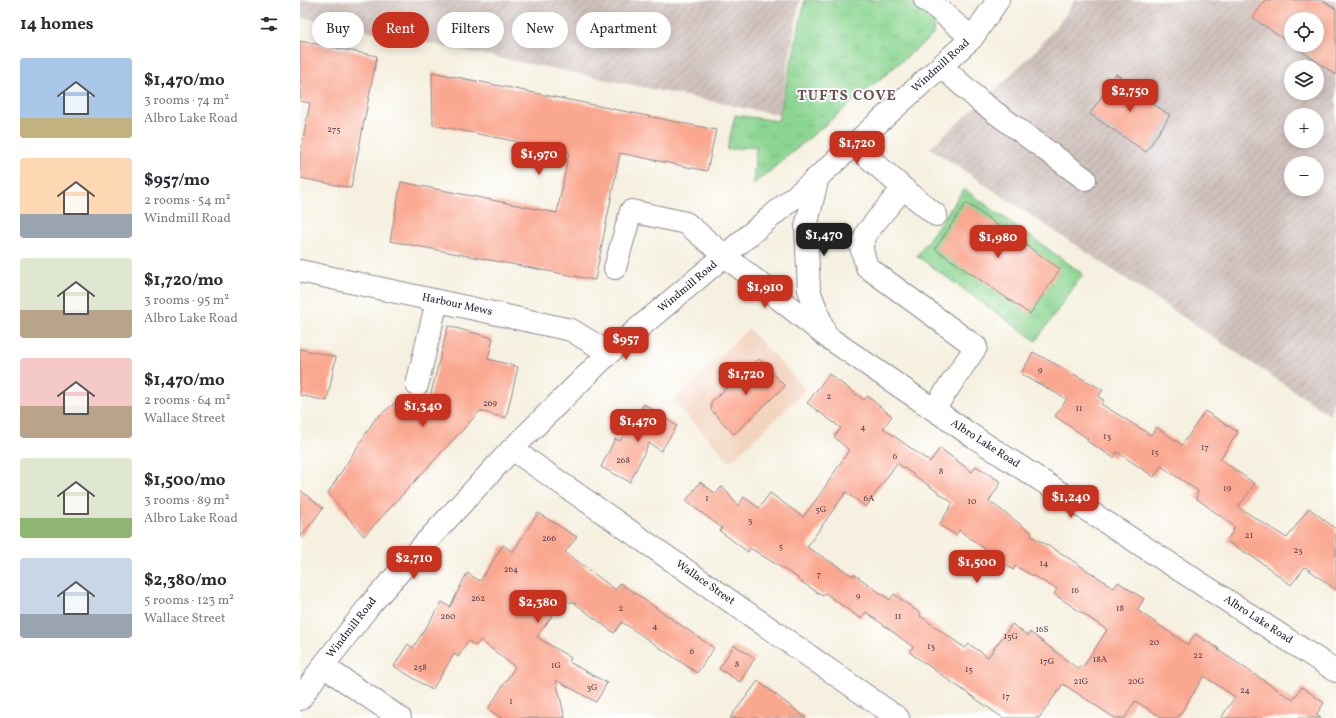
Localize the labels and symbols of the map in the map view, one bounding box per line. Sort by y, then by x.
street label: Windmill Road [909,36,973,96]
pin: $2,750 [1097,79,1163,113]
district label: TUFTS COVE [797,86,897,107]
house number: 275 [327,123,341,136]
pin: $1,720 [824,131,890,165]
pin: $1,970 [506,142,572,176]
pin: $1,470 [791,223,857,257]
pin: $1,980 [965,225,1031,259]
street label: Windmill Road [655,258,721,316]
pin: $1,910 [732,275,798,309]
street label: Harbour Mews [420,290,494,320]
pin: $957 [602,327,650,361]
pin: $1,720 [713,362,779,396]
house number: 9 [1038,364,1043,377]
house number: 2 [827,390,832,403]
pin: $1,340 [390,394,456,428]
house number: 269 [483,397,497,410]
house number: 11 [1076,402,1082,415]
pin: $1,470 [605,409,671,443]
street label: Albro Lake Road [948,416,1022,472]
house number: 4 [860,421,866,434]
house number: 13 [1103,430,1111,443]
house number: 17 [1201,441,1209,454]
house number: 15 [1151,446,1159,459]
house number: 6 [893,450,898,463]
house number: 268 [616,454,630,467]
house number: 8 [939,465,944,478]
house number: 19 [1223,482,1231,495]
pin: $1,240 [1038,485,1104,519]
house number: 1 [705,492,709,505]
house number: 6A [864,492,875,505]
house number: 10 [968,495,977,508]
house number: 5G [816,503,826,516]
house number: 3 [748,514,753,527]
house number: 21 [1245,529,1253,542]
house number: 266 [542,532,556,545]
house number: 5 [779,540,783,553]
house number: 23 [1293,544,1303,557]
pin: $2,710 [381,546,447,580]
pin: $1,500 [944,550,1010,584]
street label: Wallace Street [672,557,738,609]
house number: 14 [1040,557,1048,570]
house number: 264 [504,563,518,576]
house number: 7 [817,568,821,581]
house number: 16 [1071,584,1079,597]
pin: $2,380 [505,590,571,624]
house number: 9 [856,590,861,603]
house number: 262 [471,592,485,605]
street label: Albro Lake Road [1221,592,1295,648]
street label: Windmill Road [323,594,381,662]
house number: 2 [619,602,624,615]
house number: 18 [1116,602,1124,615]
house number: 260 [441,610,456,623]
house number: 11 [895,610,901,623]
house number: 4 [652,620,658,633]
house number: 16S [1035,623,1049,636]
house number: 15G [1004,630,1018,643]
house number: 20 [1149,636,1160,649]
house number: 13 [927,640,935,653]
house number: 6 [690,645,695,658]
house number: 22 [1193,649,1203,662]
house number: 18A [1093,653,1108,666]
house number: 17G [1040,655,1054,668]
house number: 8 [735,658,740,671]
house number: 1G [551,659,561,672]
house number: 258 [413,661,427,674]
house number: 15 [965,663,973,676]
house number: 21G [1074,675,1088,688]
house number: 20G [1128,675,1144,688]
house number: 3G [586,681,598,694]
house number: 24 [1240,684,1250,697]
house number: 17 [1002,690,1010,703]
house number: 1 [509,695,513,708]

